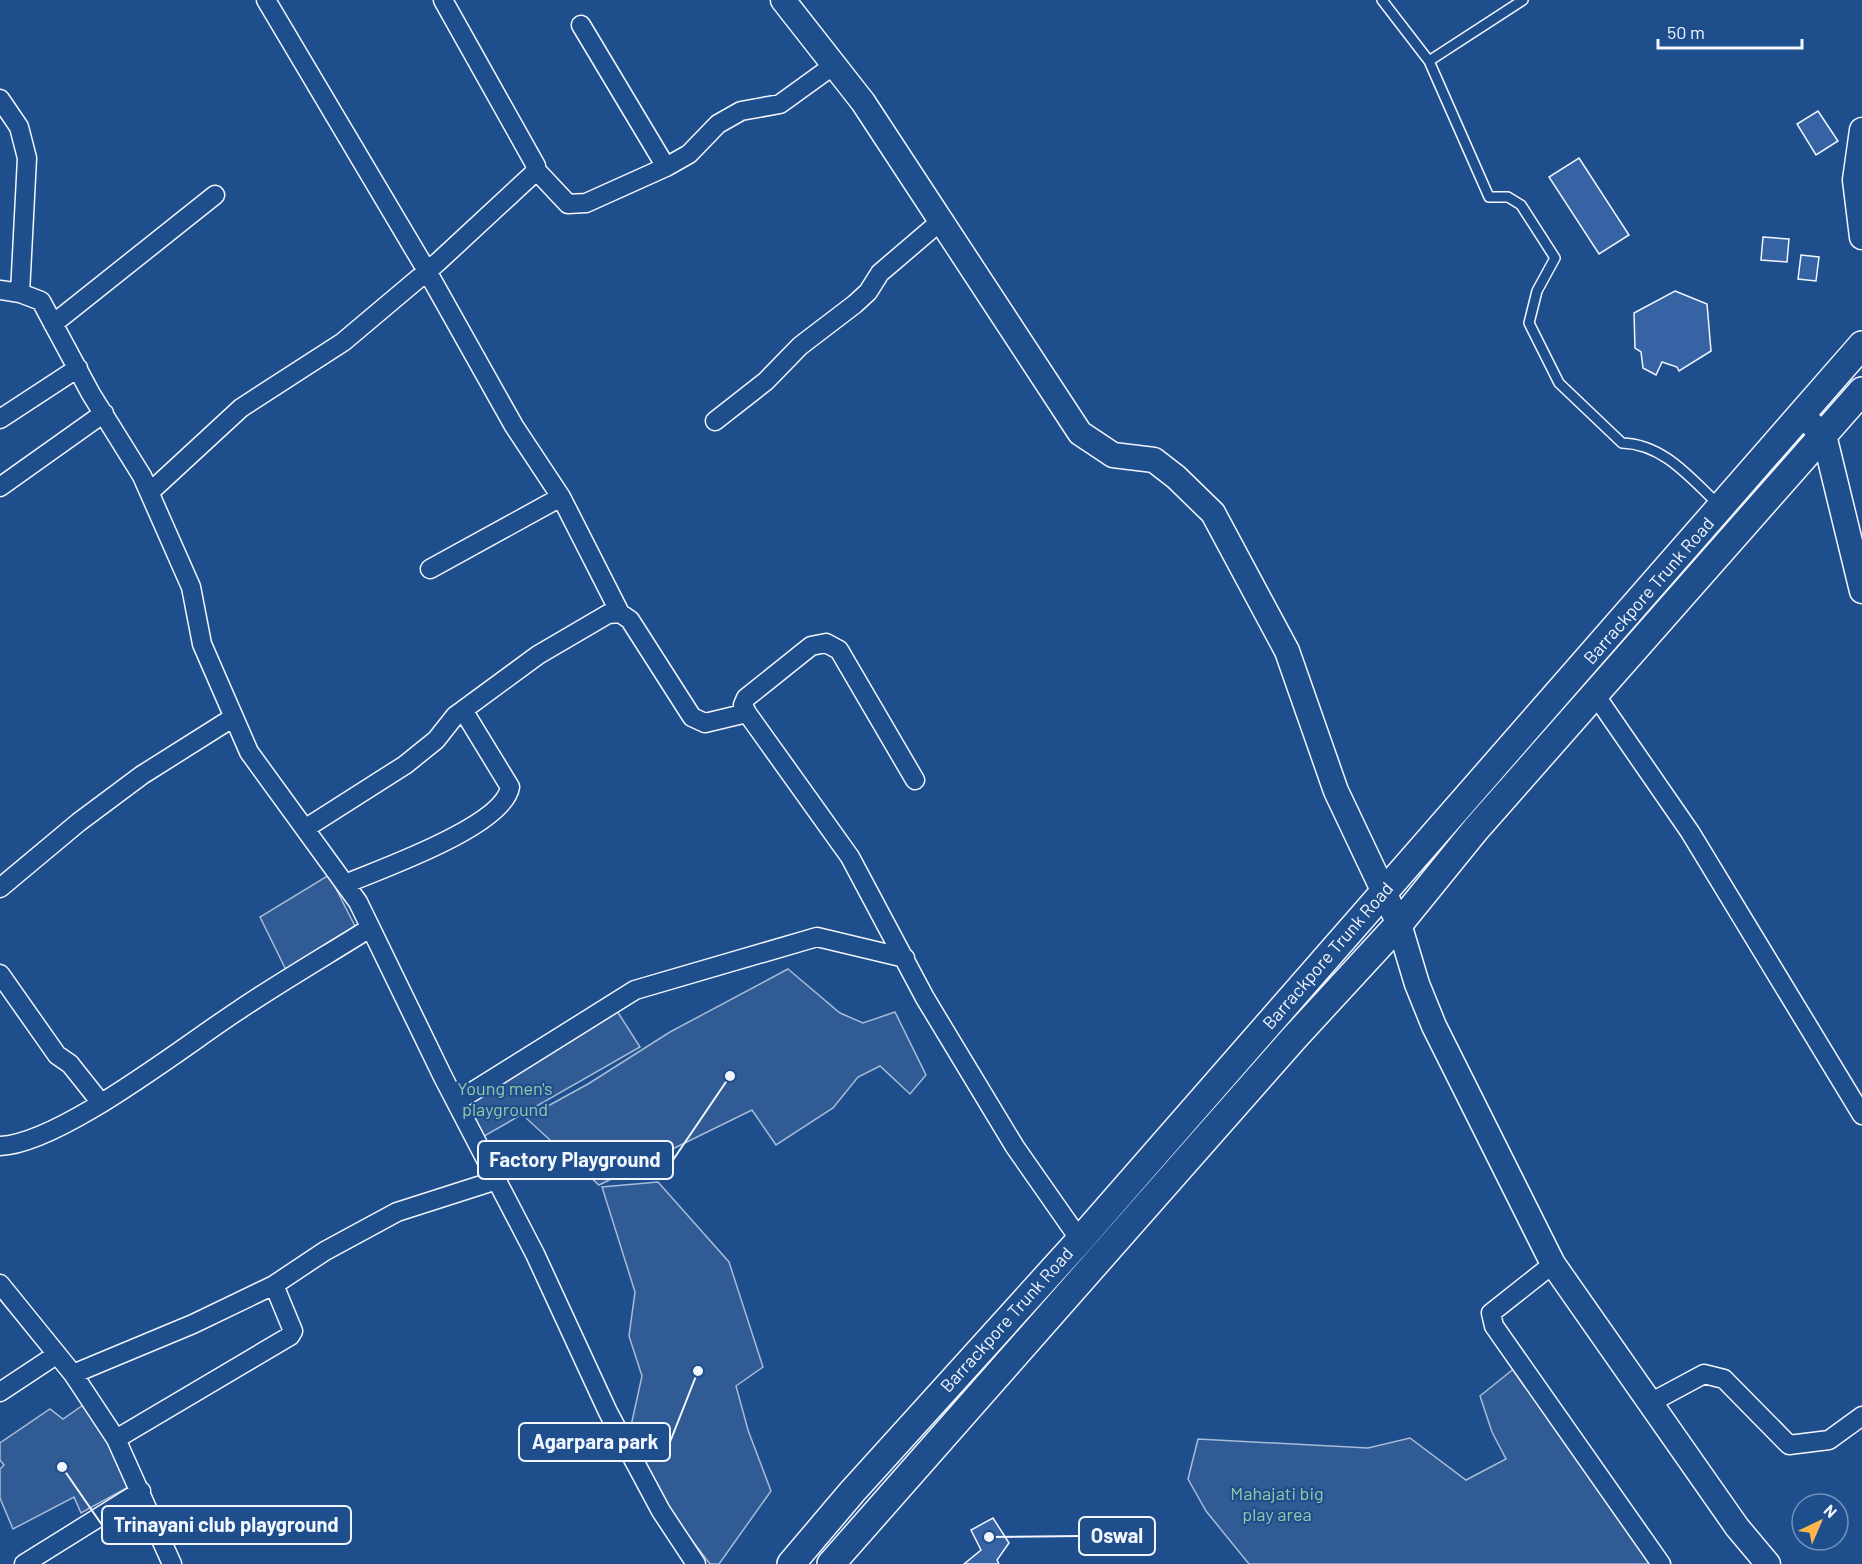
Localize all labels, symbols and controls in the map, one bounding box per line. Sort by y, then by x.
scale bar [1658,12,1802,50]
text: 50 m [1667,21,1705,43]
street label: Barrackpore Trunk Road [1578,512,1718,668]
street label: Barrackpore Trunk Road [1257,877,1397,1033]
park label: Young men's playground [457,1077,553,1120]
callout: Factory Playground [478,1141,673,1179]
text: Factory Playground [489,1147,661,1171]
street label: Barrackpore Trunk Road [935,1242,1077,1397]
callout: Agarpara park [519,1423,670,1461]
text: Agarpara park [532,1429,659,1453]
park label: Mahajati big play area [1230,1482,1324,1525]
north arrow [1790,1492,1850,1552]
text: N [1820,1500,1841,1521]
callout: Trinayani club playground [102,1506,351,1544]
text: Trinayani club playground [113,1512,339,1536]
callout: Oswal [1079,1517,1155,1555]
text: Oswal [1091,1523,1143,1547]

